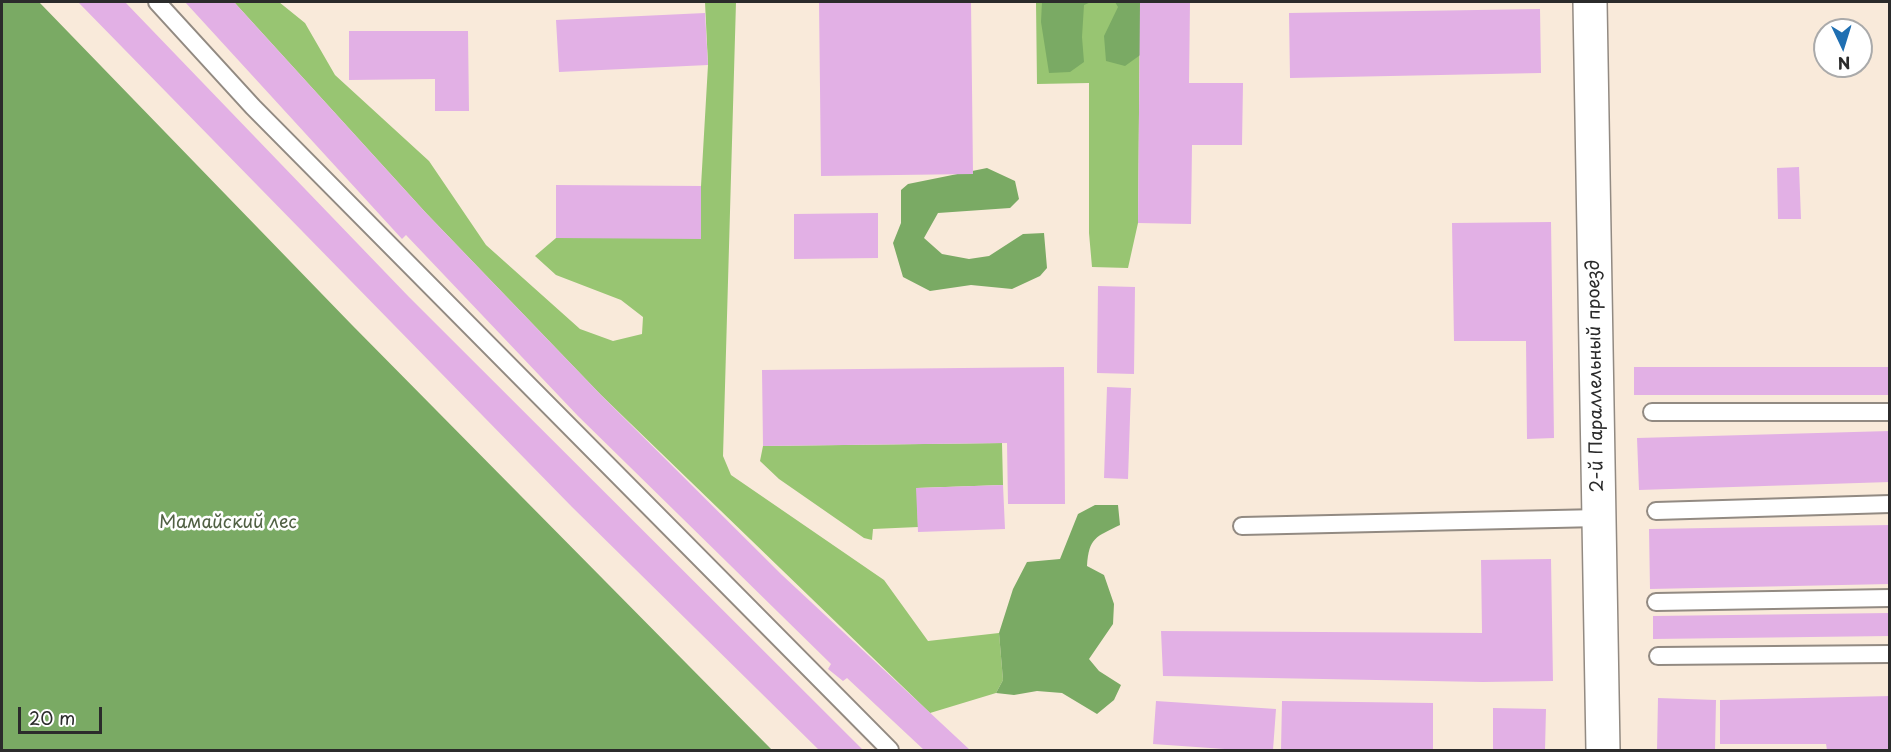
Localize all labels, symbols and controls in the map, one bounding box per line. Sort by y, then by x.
north arrow [1813,18,1873,78]
text: N [1837,52,1851,76]
street label: 2-й Параллельный проезд [1583,259,1609,493]
park label: Мамайский лес [159,512,297,534]
scale bar [21,695,105,733]
text: 20 m [29,704,75,731]

